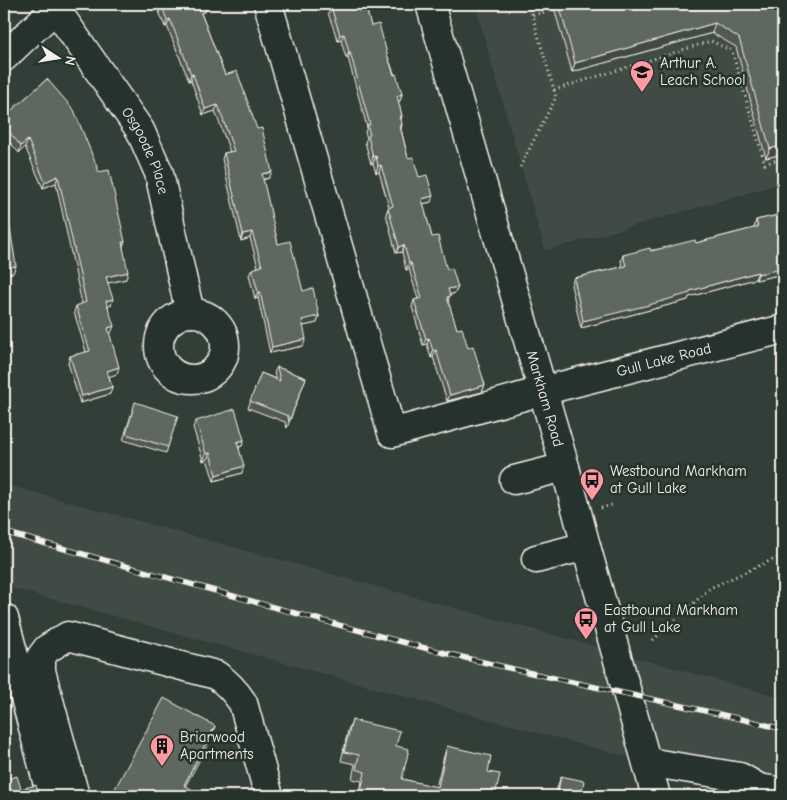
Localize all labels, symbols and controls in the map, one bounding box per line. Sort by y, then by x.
north arrow [32,32,82,82]
text: N [61,54,79,67]
place label: Arthur A. Leach School [660,54,746,89]
school or university icon: Arthur A. Leach School [629,59,655,93]
street label: Osgoode Place [118,104,173,196]
street label: Gull Lake Road [615,339,713,380]
street label: Markham Road [523,348,568,449]
place label: Westbound Markham at Gull Lake [610,462,747,497]
bus stop icon: Westbound Markham at Gull Lake [579,467,605,501]
place label: Eastbound Markham at Gull Lake [604,601,738,636]
bus stop icon: Eastbound Markham at Gull Lake [573,606,599,640]
place label: Briarwood Apartments [180,728,253,763]
building icon: Briarwood Apartments [149,733,175,767]

